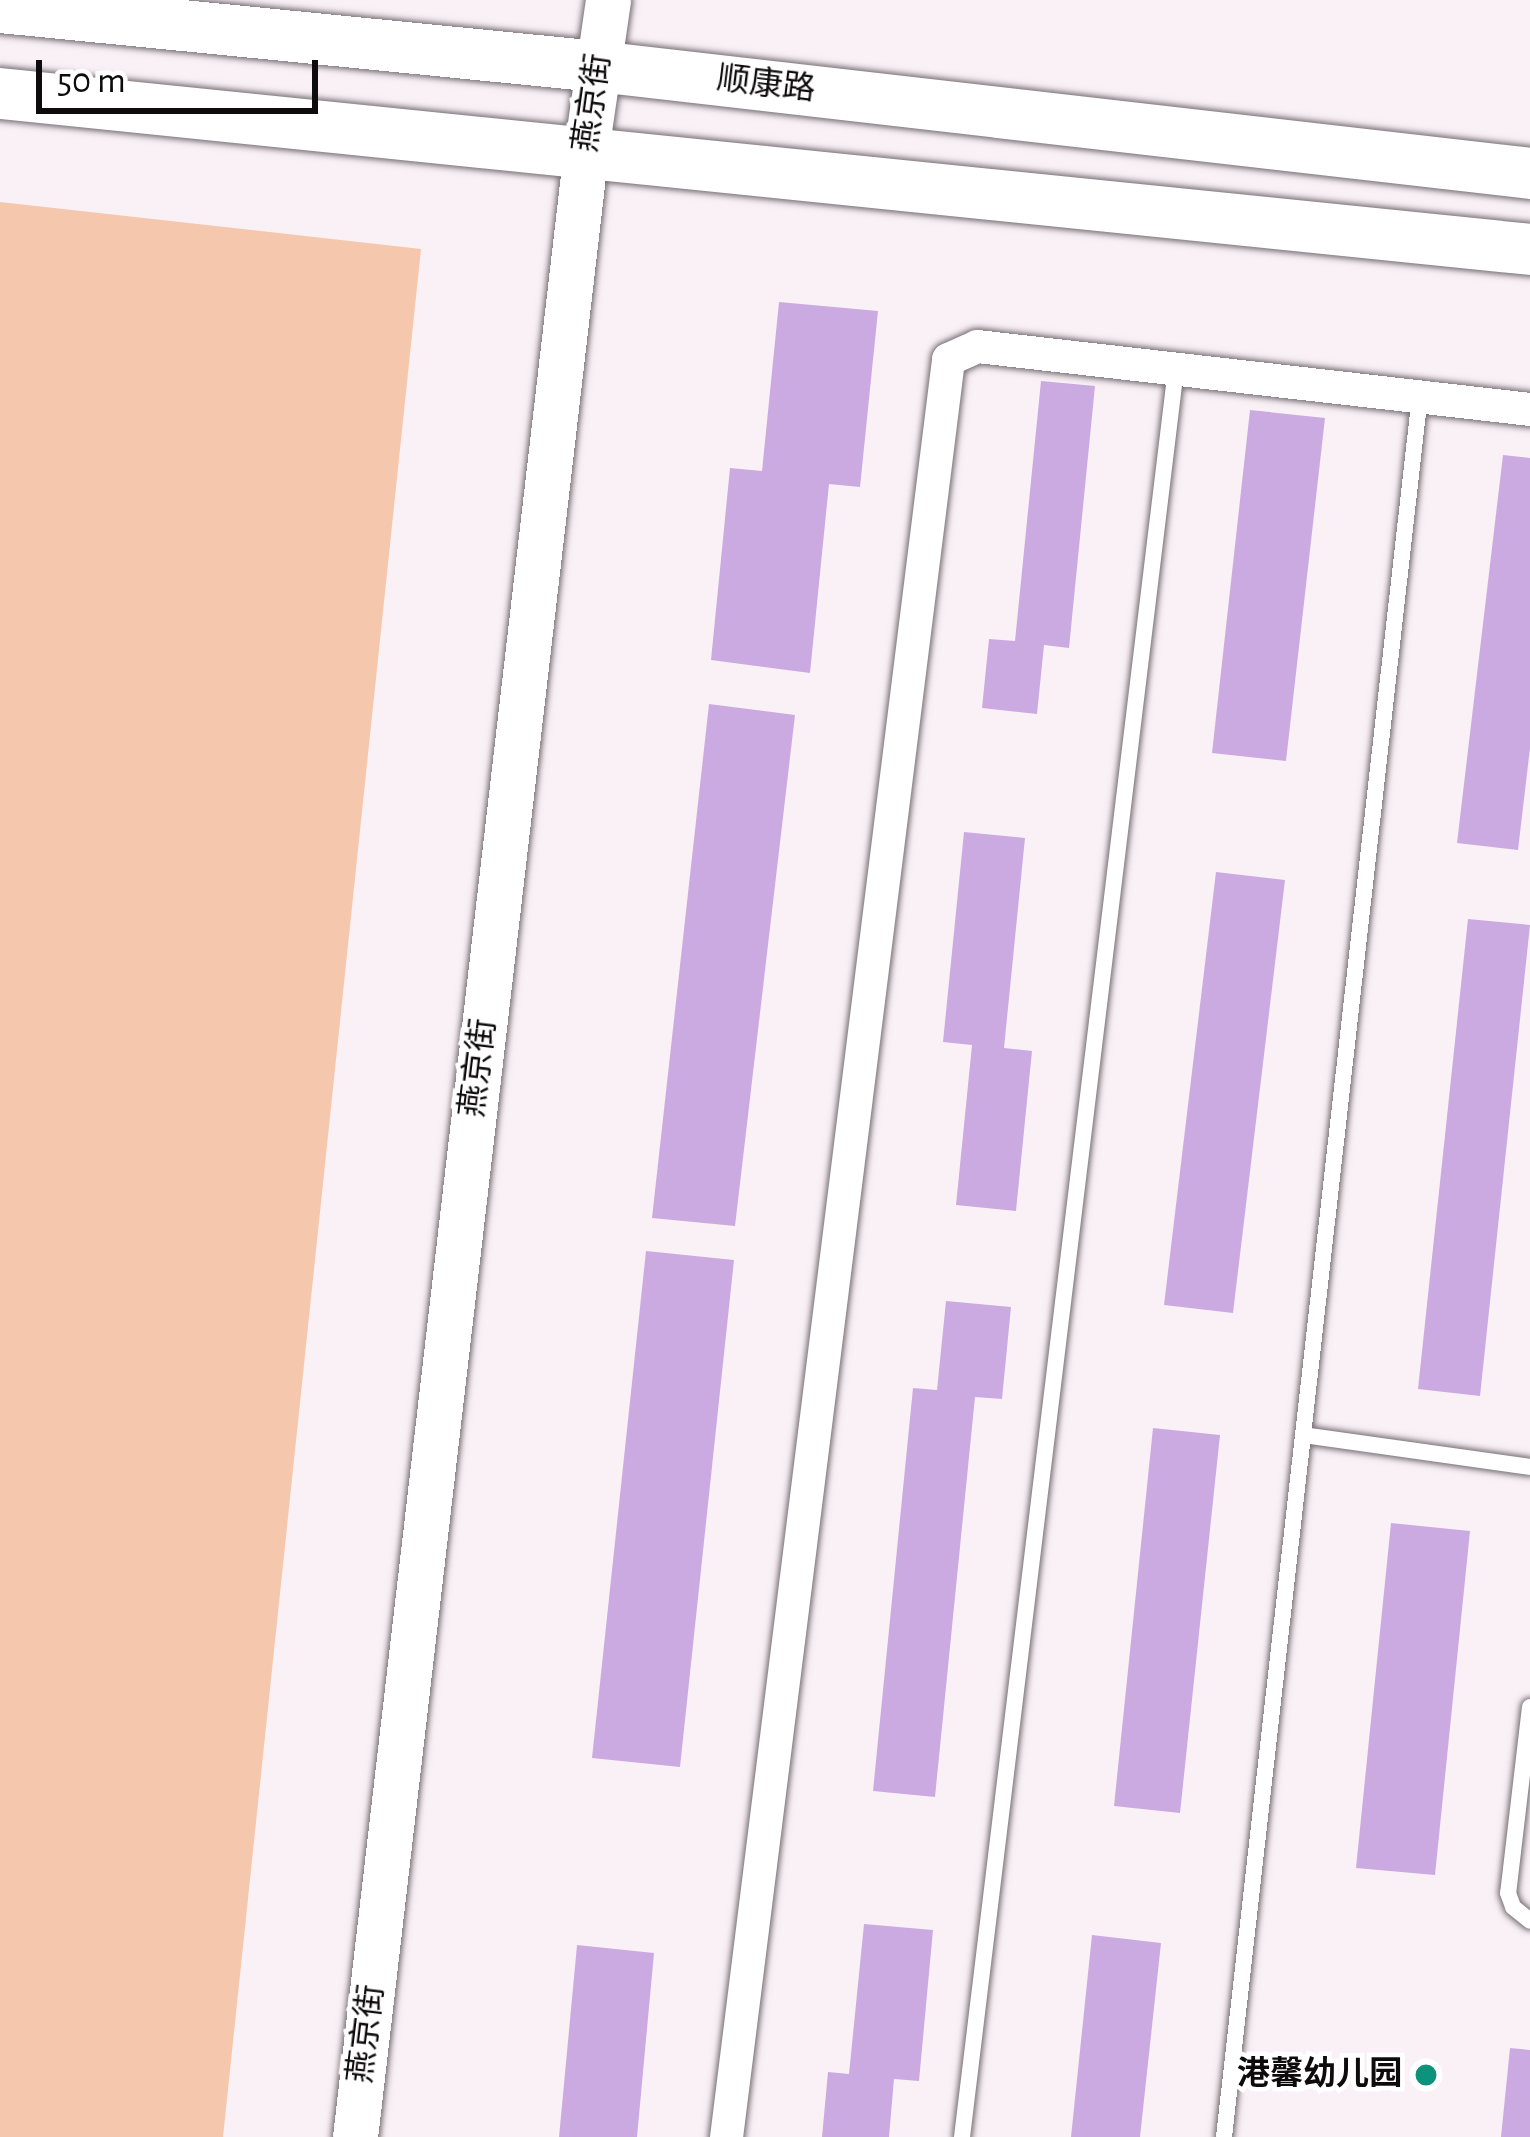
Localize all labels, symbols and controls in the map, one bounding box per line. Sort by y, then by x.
scale bar [42,36,324,110]
street label: 燕京街 [567,51,619,155]
street label: 顺康路 [714,59,818,111]
text: 50 m [57,63,126,99]
street label: 燕京街 [453,1016,505,1120]
street label: 燕京街 [341,1982,393,2086]
place label: 港馨幼儿园 [1237,2055,1402,2095]
marker: 港馨幼儿园 [1413,2062,1439,2088]

